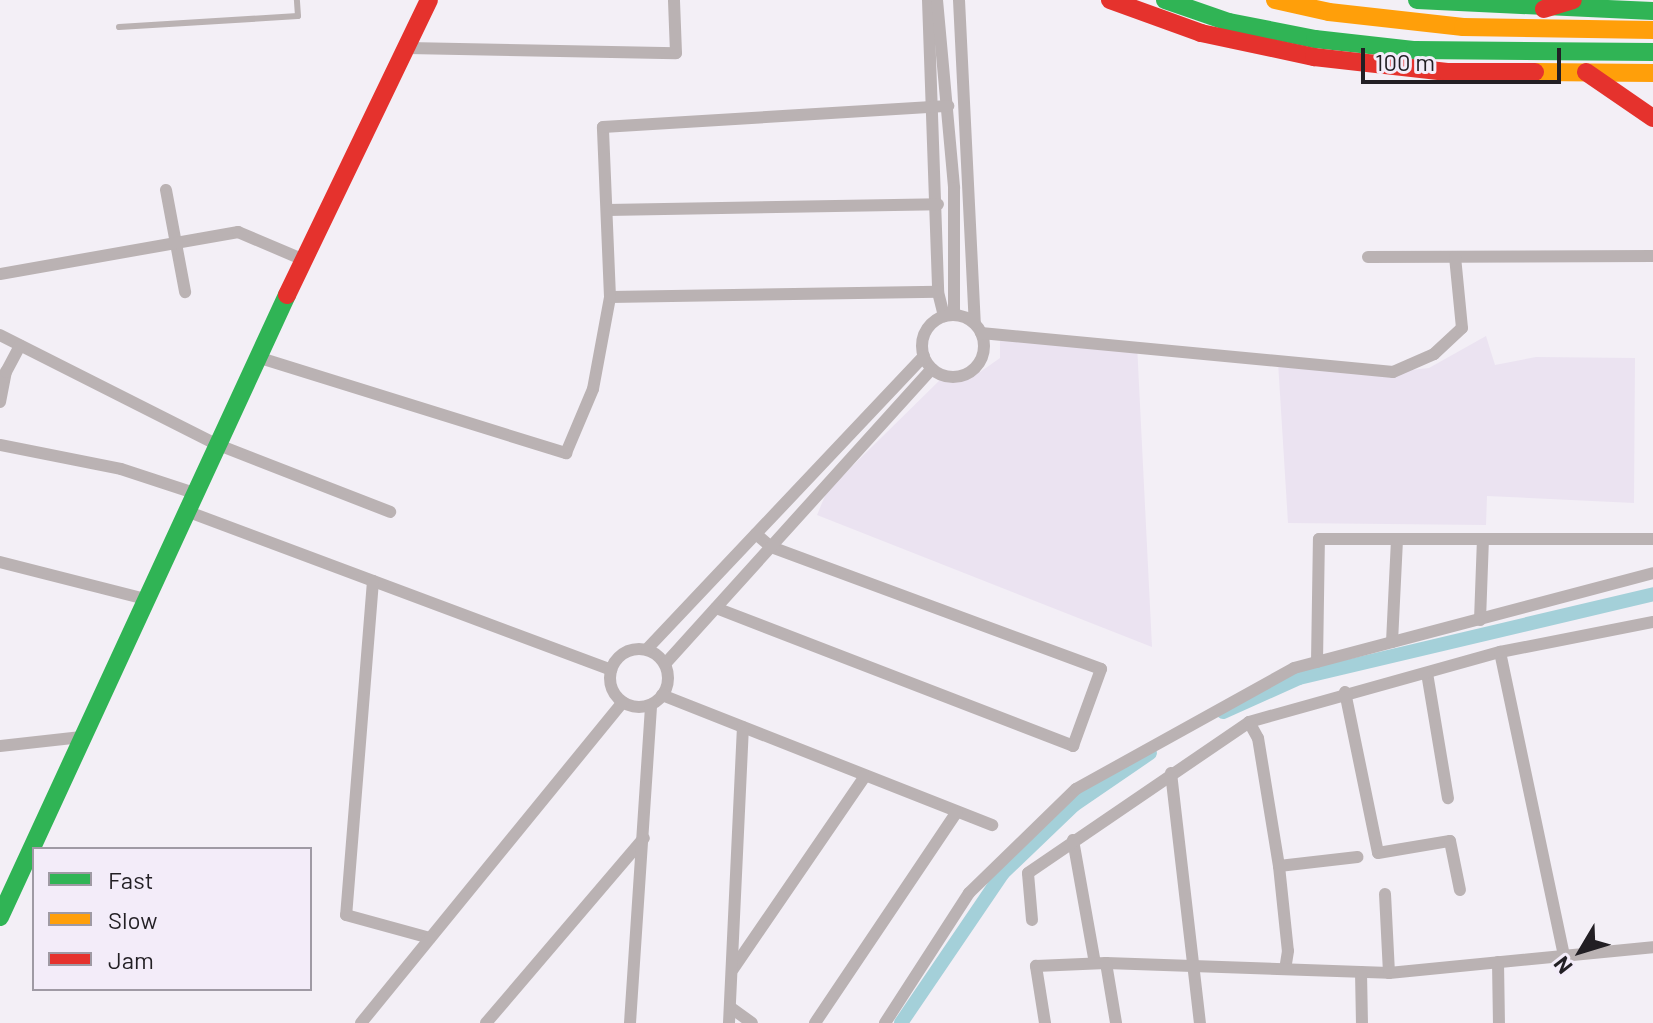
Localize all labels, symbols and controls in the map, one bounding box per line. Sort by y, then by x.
scale bar [1365,32,1565,82]
text: 100 m [1375,47,1435,76]
legend [32,847,312,991]
text: Fast [108,865,153,894]
text: Slow [108,905,157,934]
north arrow [1541,911,1621,991]
text: Jam [108,945,154,974]
text: N [1547,952,1577,980]

